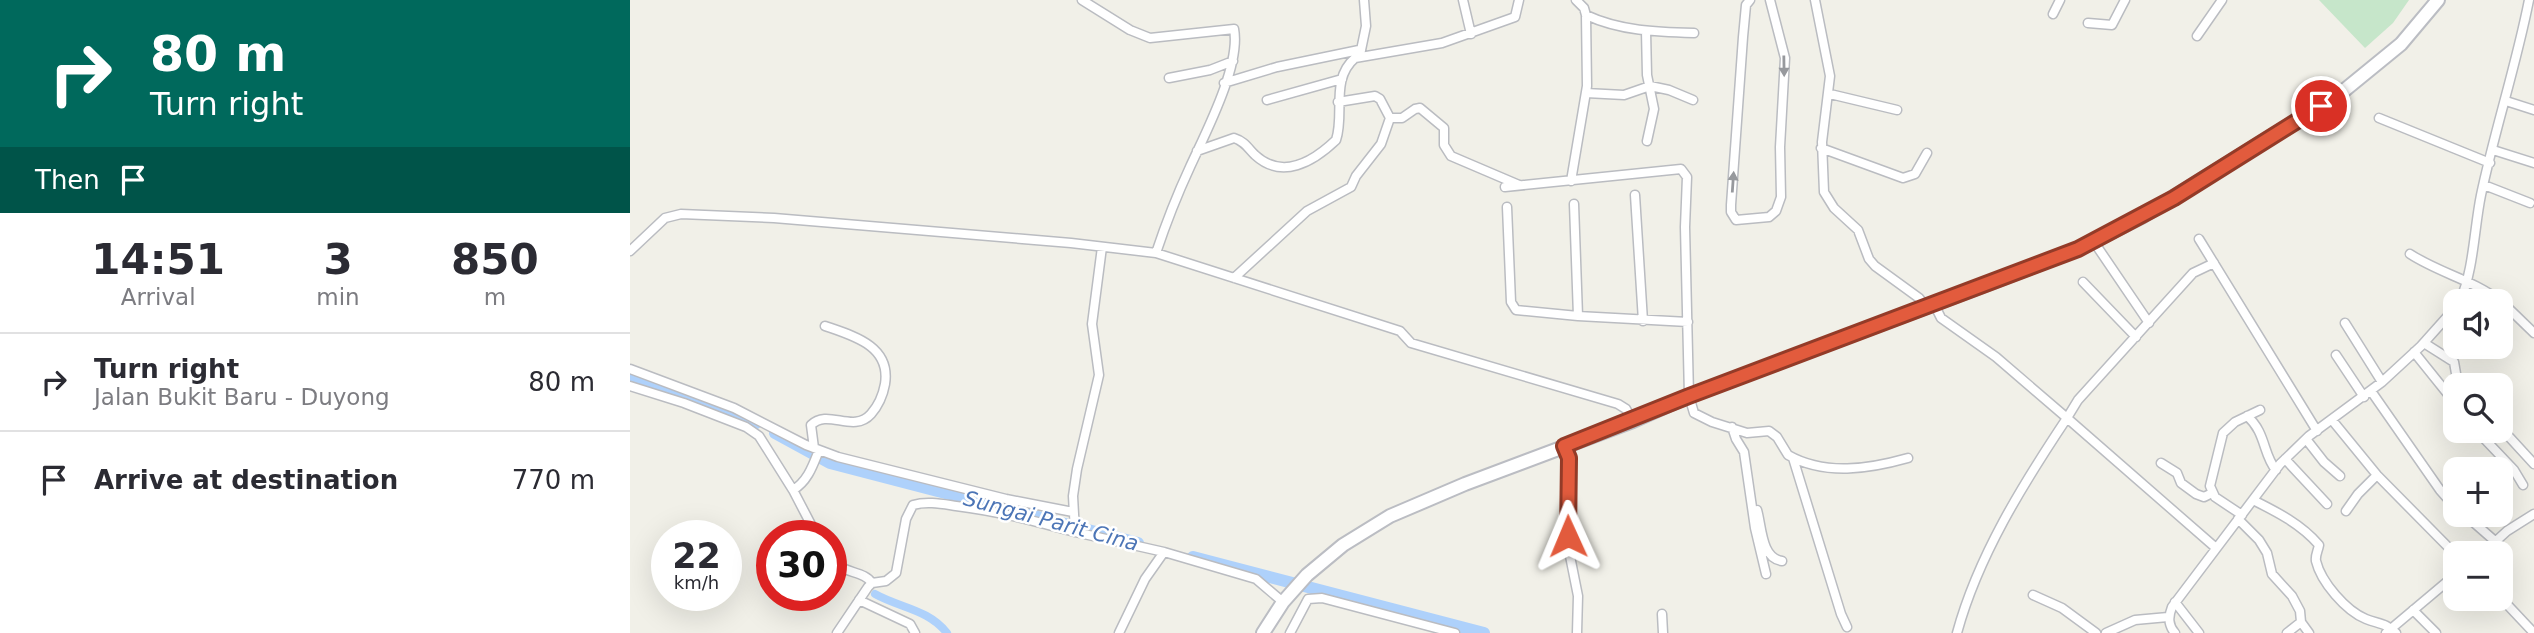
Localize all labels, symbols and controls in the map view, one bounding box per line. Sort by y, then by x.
text: 80 m [150,26,286,83]
icon: right [35,28,126,119]
one-way arrow [1778,55,1790,77]
pin [2291,76,2351,136]
text: Turn right [150,85,303,123]
icon: arrive [2302,87,2340,125]
icon: arrive [114,161,152,199]
text: Then [35,165,100,195]
one-way arrow [1728,171,1739,193]
text: 14:51 [91,235,225,284]
text: 3 [323,235,353,284]
text: 850 [451,235,539,284]
text: Arrival [121,284,196,310]
text: min [316,284,360,310]
text: m [484,284,506,310]
map controls [2443,289,2513,611]
button: sound [2443,289,2513,359]
text: Turn right [94,354,239,384]
icon: right [35,363,73,401]
text: 80 m [528,367,595,397]
button: search [2443,373,2513,443]
text: Jalan Bukit Baru - Duyong [94,384,390,410]
button: + [2443,457,2513,527]
icon: arrive [35,461,73,499]
text: Arrive at destination [94,465,398,495]
text: 770 m [512,465,595,495]
water label: Sungai Parit Cina [961,486,1141,556]
position arrow [1531,499,1605,573]
speed limit sign: 30 [756,520,847,611]
text: 22 [672,536,721,576]
button: − [2443,541,2513,611]
text: km/h [674,572,719,593]

